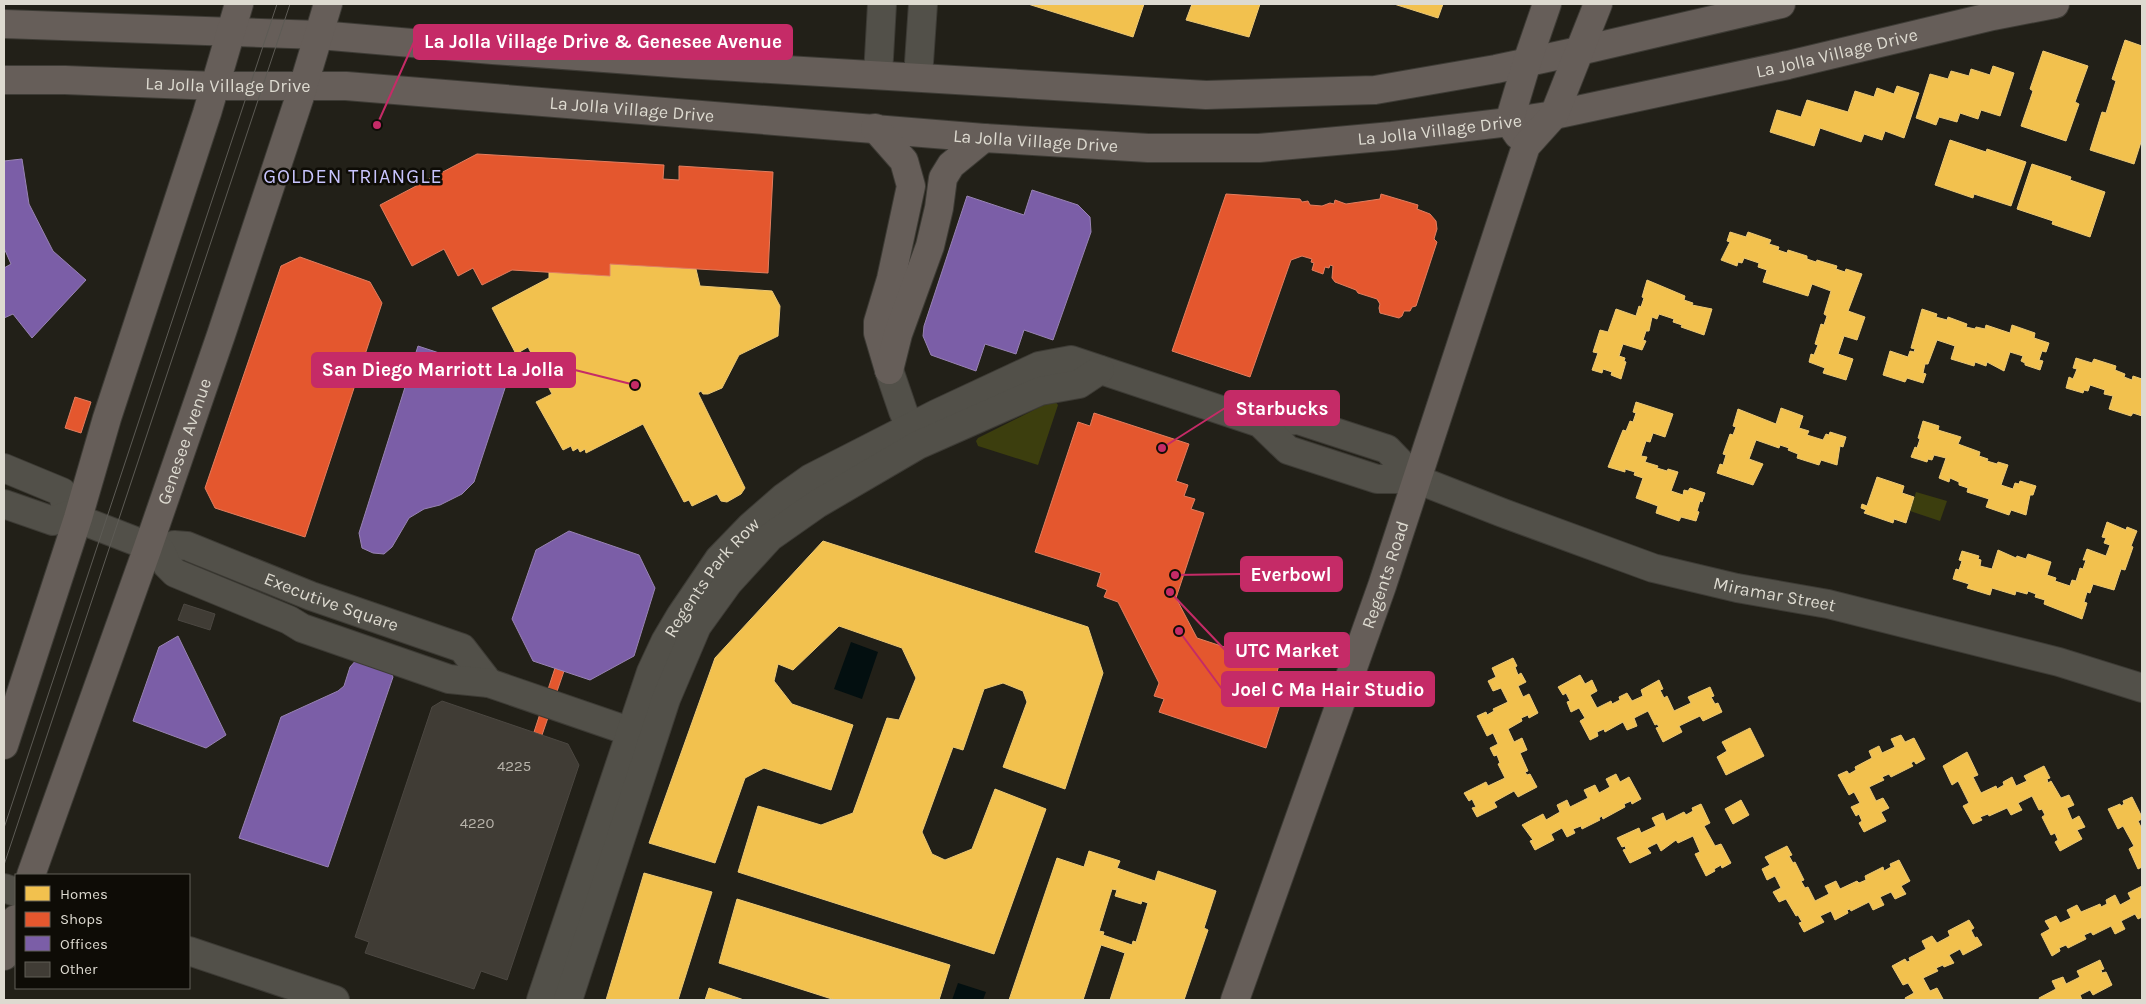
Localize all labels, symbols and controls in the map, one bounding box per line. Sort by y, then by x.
street label: La Jolla Village Drive [1754,23,1920,83]
callout: La Jolla Village Drive & Genesee Avenue [414,25,792,59]
text: La Jolla Village Drive & Genesee Avenue [424,31,782,53]
street label: La Jolla Village Drive [145,72,311,97]
street label: La Jolla Village Drive [549,92,715,127]
street label: La Jolla Village Drive [1356,109,1523,150]
street label: La Jolla Village Drive [952,125,1119,157]
district label: GOLDEN TRIANGLE [263,165,443,188]
callout: San Diego Marriott La Jolla [312,353,575,387]
text: San Diego Marriott La Jolla [322,359,564,381]
street label: Genesee Avenue [152,375,216,508]
callout: Starbucks [1225,391,1339,425]
text: Starbucks [1235,398,1329,420]
street label: Regents Park Row [659,513,764,642]
street label: Regents Road [1357,518,1414,632]
callout: Everbowl [1241,557,1342,591]
text: Everbowl [1250,564,1332,586]
street label: Executive Square [261,567,402,636]
street label: Miramar Street [1711,572,1838,617]
callout: UTC Market [1225,633,1349,667]
text: UTC Market [1235,640,1339,662]
callout: Joel C Ma Hair Studio [1222,672,1434,706]
text: Joel C Ma Hair Studio [1232,679,1424,701]
house number: 4225 [497,757,531,775]
house number: 4220 [460,814,494,832]
legend [15,874,190,989]
text: Homes [60,885,108,903]
text: Shops [60,910,103,928]
text: Offices [60,935,108,953]
text: Other [60,960,98,978]

